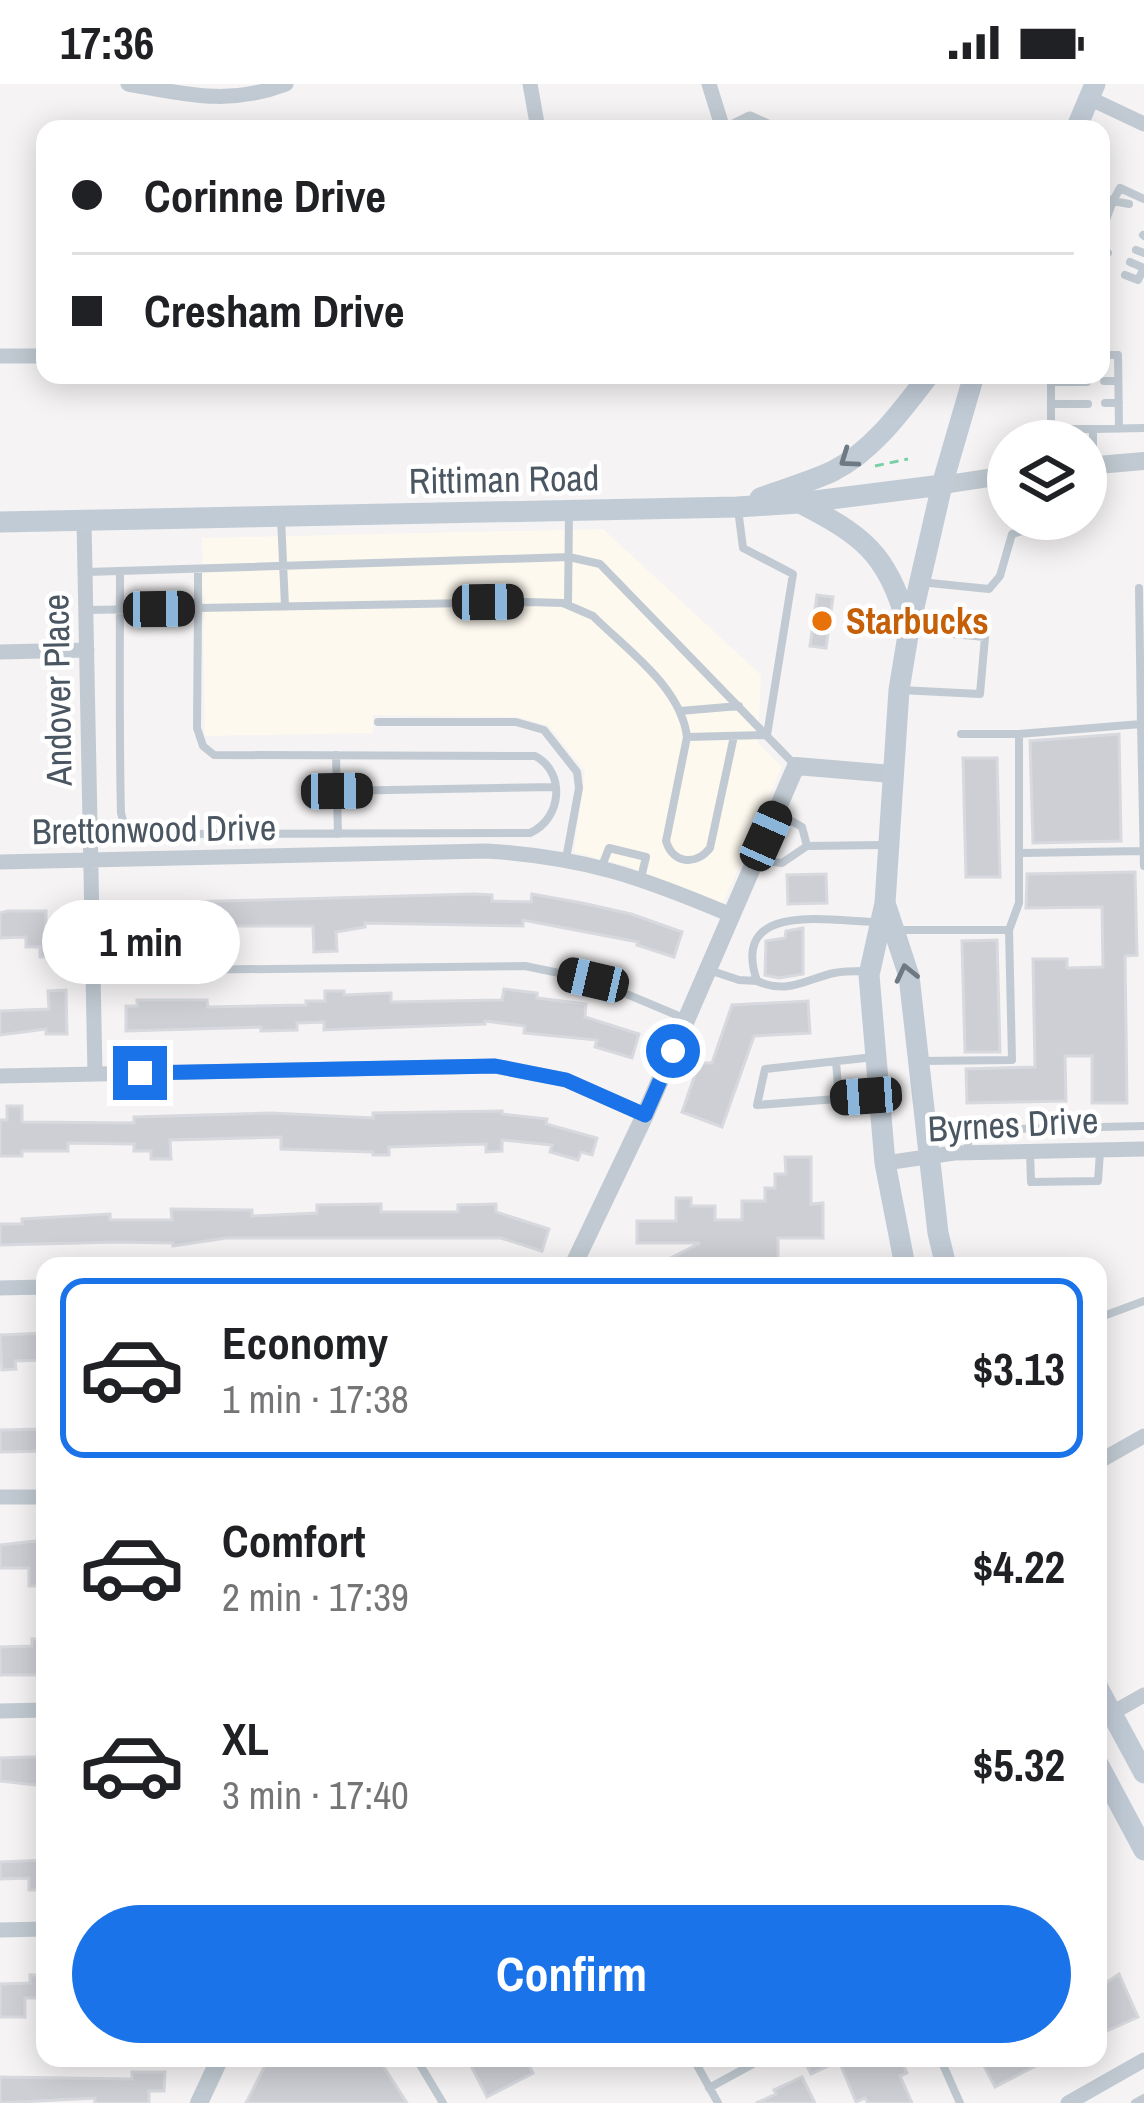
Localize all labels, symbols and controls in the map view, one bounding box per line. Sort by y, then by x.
text: 17:36 [60,12,154,73]
text: Corinne Drive [144,165,386,226]
text: Cresham Drive [144,280,404,341]
map controls [987,420,1107,540]
button: layers [987,420,1107,540]
one-way arrow [840,445,862,467]
street label: Rittiman Road [408,453,600,505]
car [452,583,524,621]
car [123,590,195,628]
street label: Andover Place [31,594,83,787]
place label: Starbucks [846,597,989,645]
marker: Starbucks [809,608,835,634]
car [301,772,373,810]
car [735,796,797,876]
street label: Brettonwood Drive [31,803,277,855]
callout: 1 min [41,899,239,983]
text: 1 min [99,916,183,968]
car [554,954,632,1006]
one-way arrow [895,963,920,983]
route start [646,1024,700,1078]
route end [113,1046,167,1100]
car [829,1076,903,1116]
street label: Byrnes Drive [927,1096,1099,1152]
text: Economy [222,1312,388,1373]
icon: car [78,1314,186,1422]
text: $3.13 [973,1338,1065,1399]
text: 1 min · 17:38 [222,1373,409,1425]
text: Comfort [222,1510,365,1571]
icon: car [78,1512,186,1620]
text: $4.22 [973,1536,1065,1597]
text: 2 min · 17:39 [222,1571,409,1623]
text: XL [222,1708,269,1769]
icon: car [78,1710,186,1818]
text: $5.32 [973,1734,1065,1795]
text: 3 min · 17:40 [222,1769,409,1821]
button: Confirm [72,1905,1071,2043]

